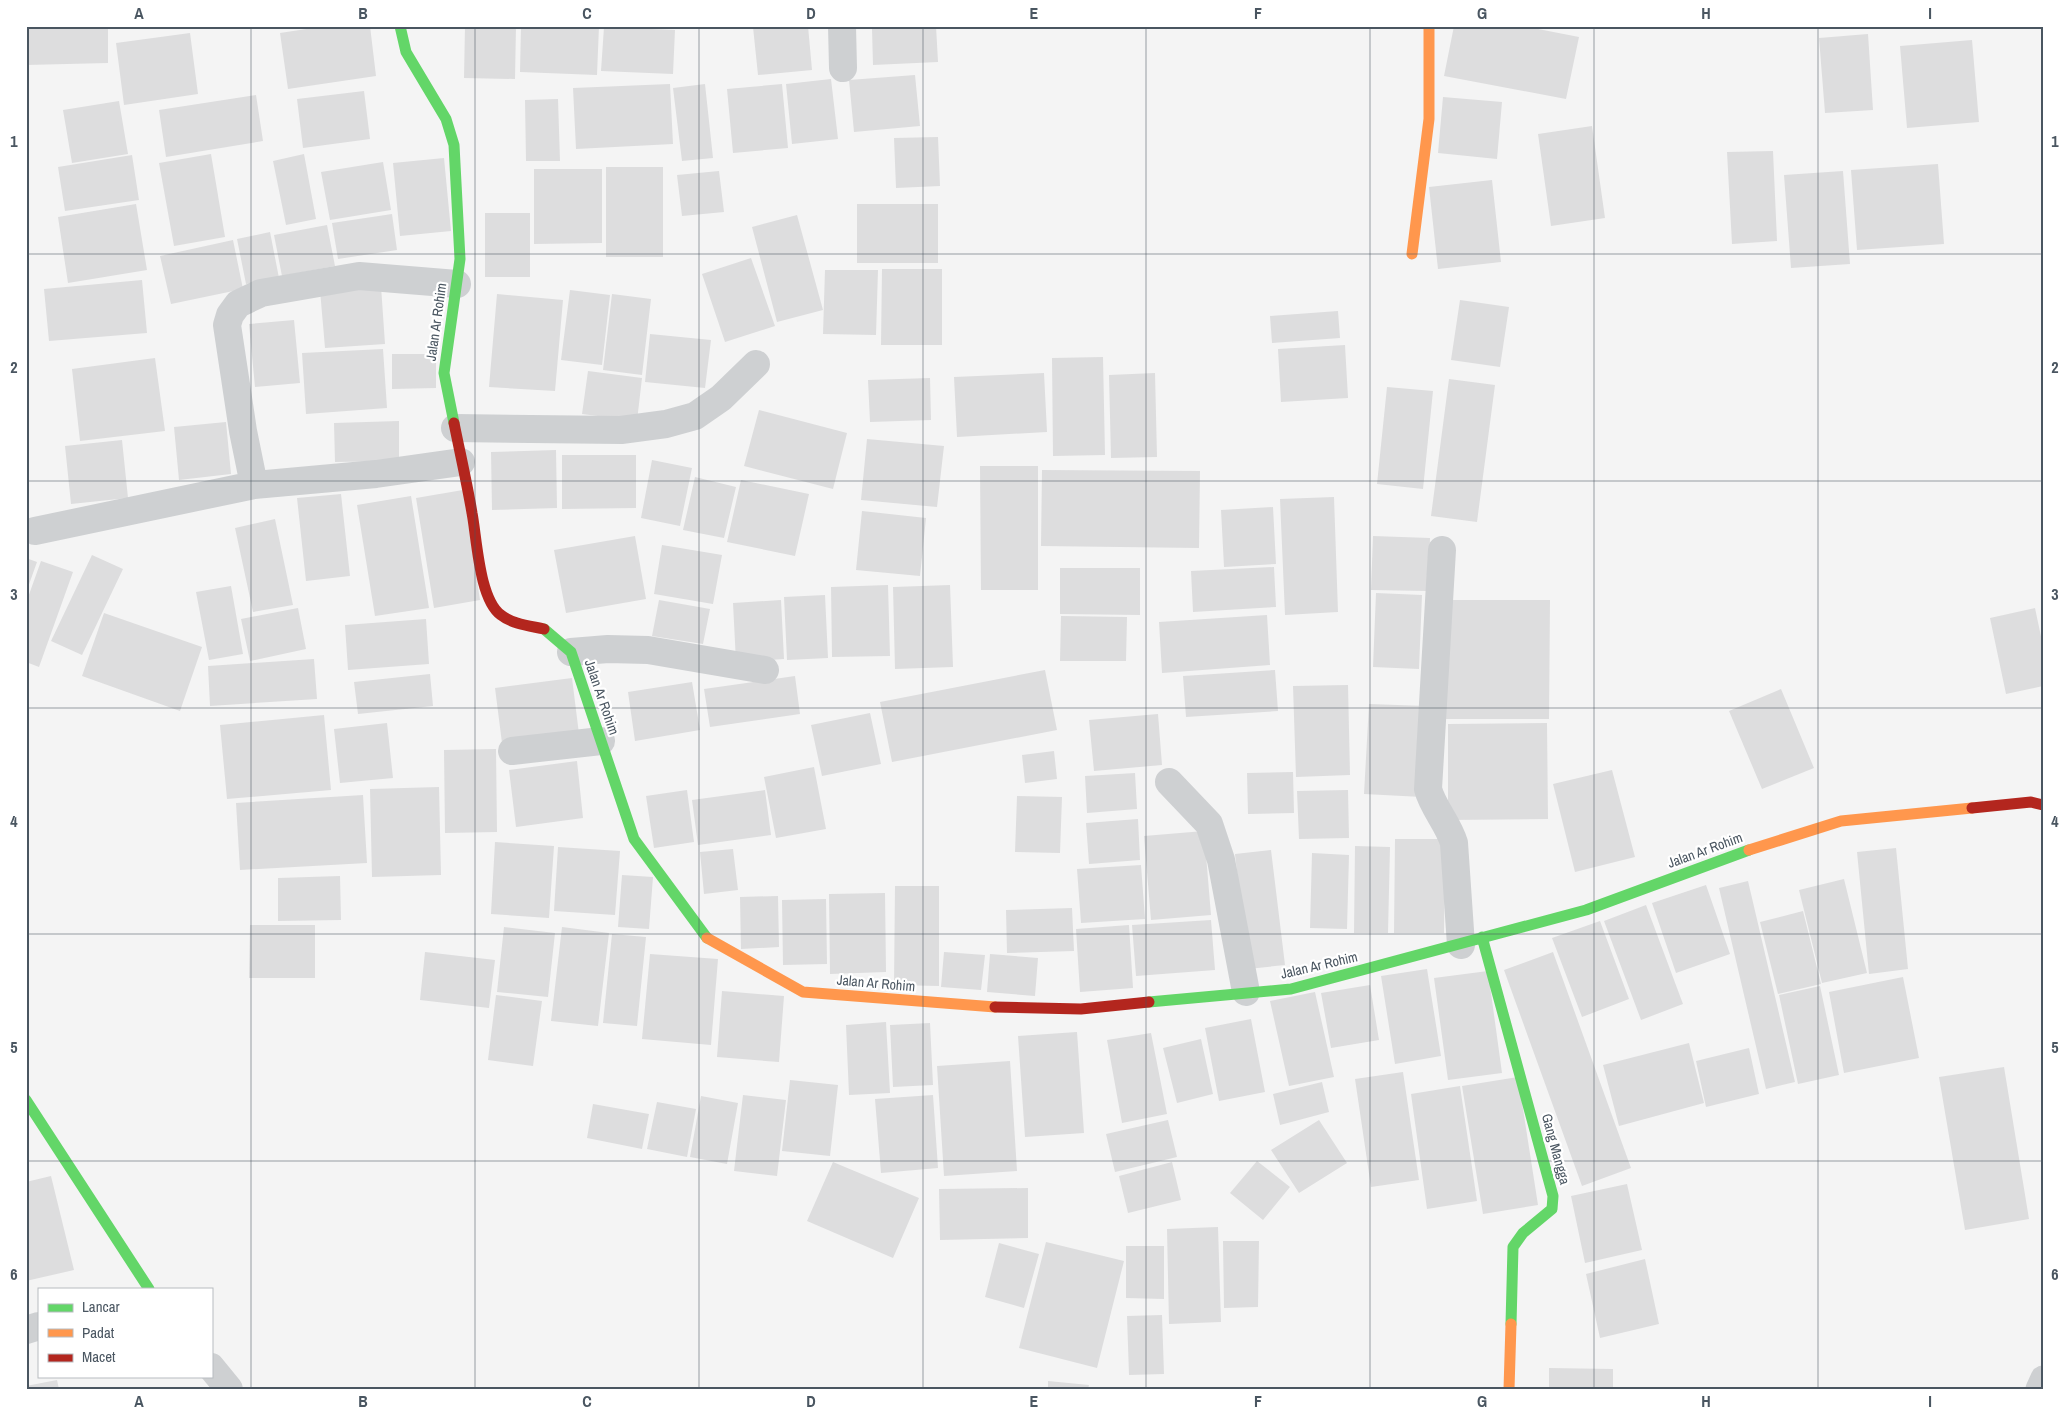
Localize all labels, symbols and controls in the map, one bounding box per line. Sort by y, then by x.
text: A [134,2,144,24]
text: B [358,2,368,24]
text: C [582,2,592,24]
text: D [806,2,816,24]
text: E [1030,2,1039,24]
text: F [1254,2,1262,24]
text: G [1477,2,1487,24]
text: H [1701,2,1711,24]
text: I [1928,2,1932,24]
text: 1 [10,130,18,152]
text: 1 [2051,130,2059,152]
street label: Jalan Ar Rohim [422,282,450,362]
text: 2 [10,356,18,378]
text: 2 [2051,356,2059,378]
text: 3 [10,583,18,605]
text: 3 [2051,583,2059,605]
street label: Jalan Ar Rohim [581,657,623,737]
text: 4 [10,810,18,832]
text: 4 [2051,810,2059,832]
street label: Jalan Ar Rohim [1665,828,1745,872]
street label: Jalan Ar Rohim [1279,947,1359,983]
street label: Jalan Ar Rohim [836,971,916,995]
text: 5 [10,1036,18,1058]
text: 5 [2051,1036,2059,1058]
street label: Gang Mangga [1538,1112,1574,1187]
text: 6 [10,1263,18,1285]
text: 6 [2051,1263,2059,1285]
legend [38,1288,212,1378]
text: Lancar [82,1296,120,1317]
text: Padat [82,1322,115,1343]
text: Macet [82,1346,116,1367]
text: A [134,1390,144,1412]
text: B [358,1390,368,1412]
text: C [582,1390,592,1412]
text: D [806,1390,816,1412]
text: E [1030,1390,1039,1412]
text: F [1254,1390,1262,1412]
text: G [1477,1390,1487,1412]
text: H [1701,1390,1711,1412]
text: I [1928,1390,1932,1412]

